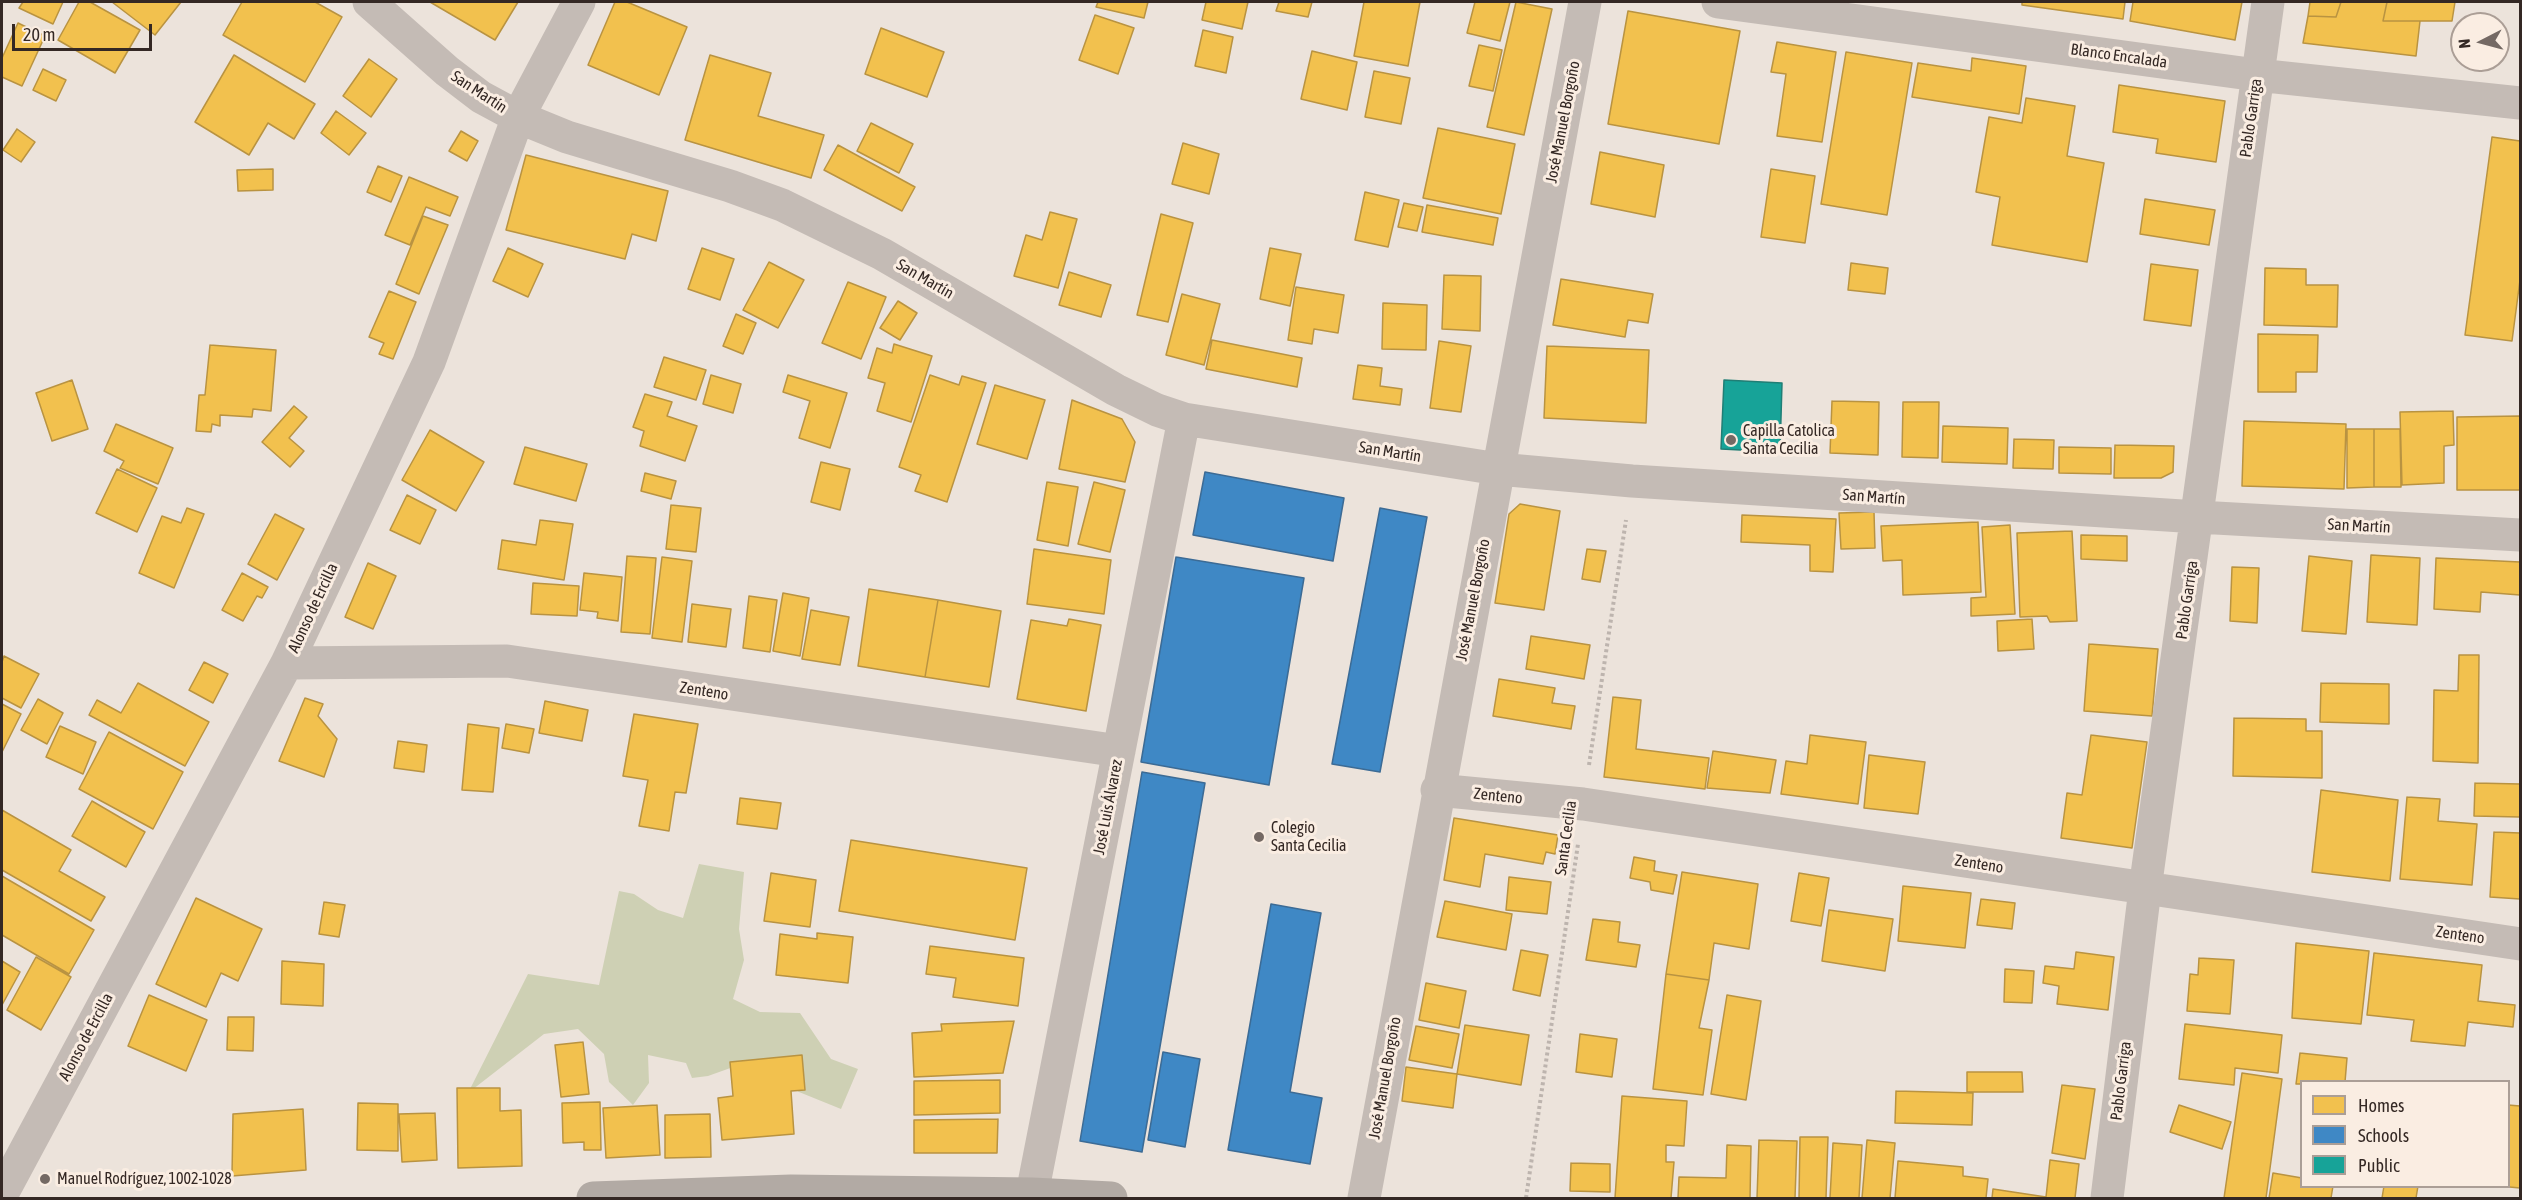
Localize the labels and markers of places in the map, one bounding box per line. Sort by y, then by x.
place label: Capilla Catolica Santa Cecilia [1743,421,1835,459]
marker: Capilla Catolica Santa Cecilia [1724,433,1738,447]
place label: Colegio Santa Cecilia [1271,818,1347,856]
marker: Colegio Santa Cecilia [1252,830,1266,844]
place label: Manuel Rodríguez, 1002-1028 [57,1169,232,1189]
marker: Manuel Rodríguez, 1002-1028 [38,1172,52,1186]

